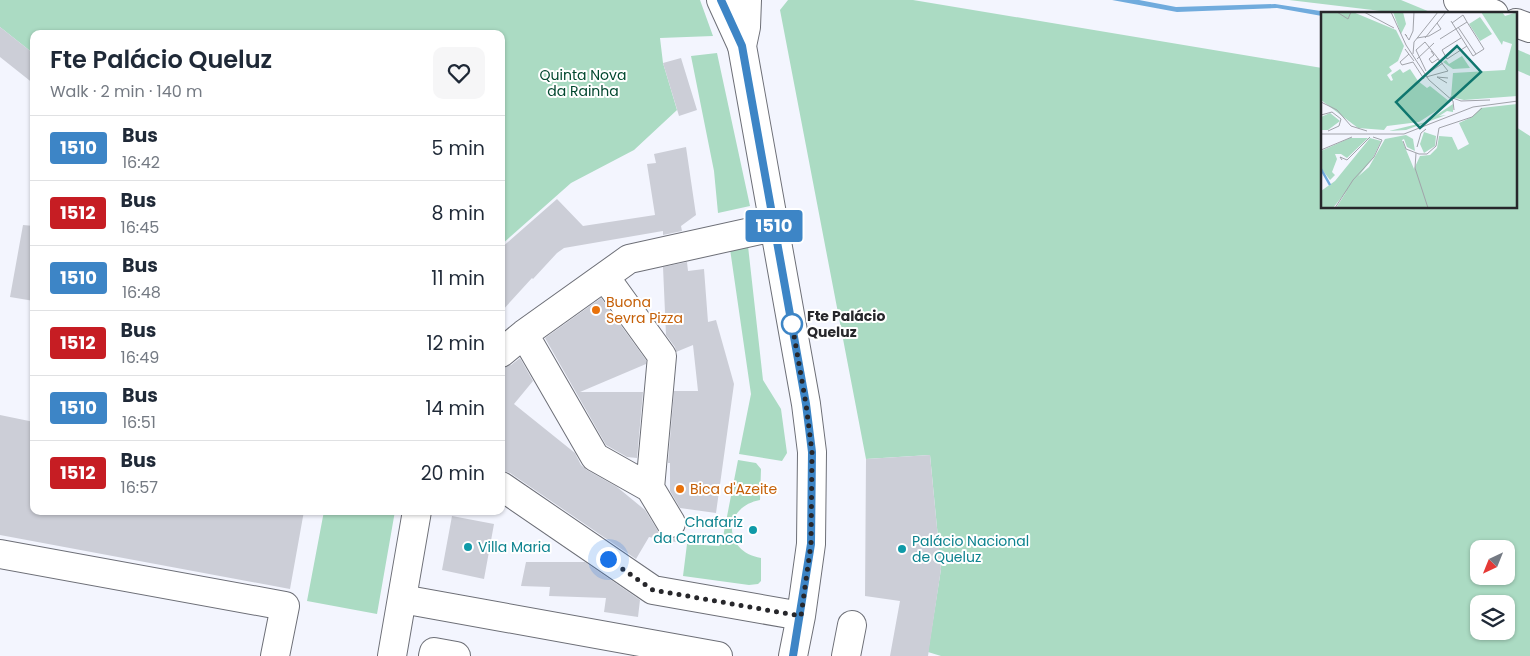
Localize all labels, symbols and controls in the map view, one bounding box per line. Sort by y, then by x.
inset map [1321,12,1518,209]
text: Fte Palácio Queluz [50,43,272,76]
button: heart [433,47,485,99]
park label: Quinta Nova da Rainha [540,65,626,101]
text: Walk · 2 min · 140 m [50,80,203,103]
text: Bus [122,122,158,149]
text: 1510 [60,135,97,160]
text: 5 min [432,135,485,162]
text: 16:42 [122,151,160,174]
text: Bus [121,187,156,214]
text: 1512 [60,200,96,225]
text: 8 min [432,200,485,227]
line badge: 1510 [739,210,809,242]
text: 1510 [756,213,792,238]
text: 16:45 [121,216,159,239]
text: Bus [122,252,158,279]
text: 1510 [60,265,97,290]
text: 11 min [431,265,485,292]
text: 16:48 [122,281,161,304]
place label: Buona Sevra Pizza [606,292,683,328]
marker: Buona Sevra Pizza [590,304,602,316]
place label: Fte Palácio Queluz [807,306,885,342]
marker: Fte Palácio Queluz [781,313,803,335]
text: Bus [121,317,156,344]
text: 1512 [60,330,96,355]
text: 12 min [427,330,485,357]
text: 16:49 [121,346,159,369]
text: Bus [122,382,158,409]
text: 1510 [60,395,97,420]
text: 14 min [425,395,485,422]
text: 16:51 [122,411,156,434]
text: Bus [121,447,156,474]
text: 1512 [60,460,96,485]
text: 20 min [421,460,485,487]
text: 16:57 [121,476,158,499]
place label: Bica d'Azeite [690,479,777,499]
marker: Bica d'Azeite [674,483,686,495]
place label: Chafariz da Carranca [653,512,743,548]
marker: Chafariz da Carranca [747,524,759,536]
place label: Palácio Nacional de Queluz [912,531,1029,567]
place label: Villa Maria [478,537,551,557]
north arrow [1470,540,1515,585]
map controls [1470,540,1515,640]
marker: Villa Maria [462,541,474,553]
marker: Palácio Nacional de Queluz [896,543,908,555]
your location [596,547,621,572]
button: layers [1470,595,1515,640]

